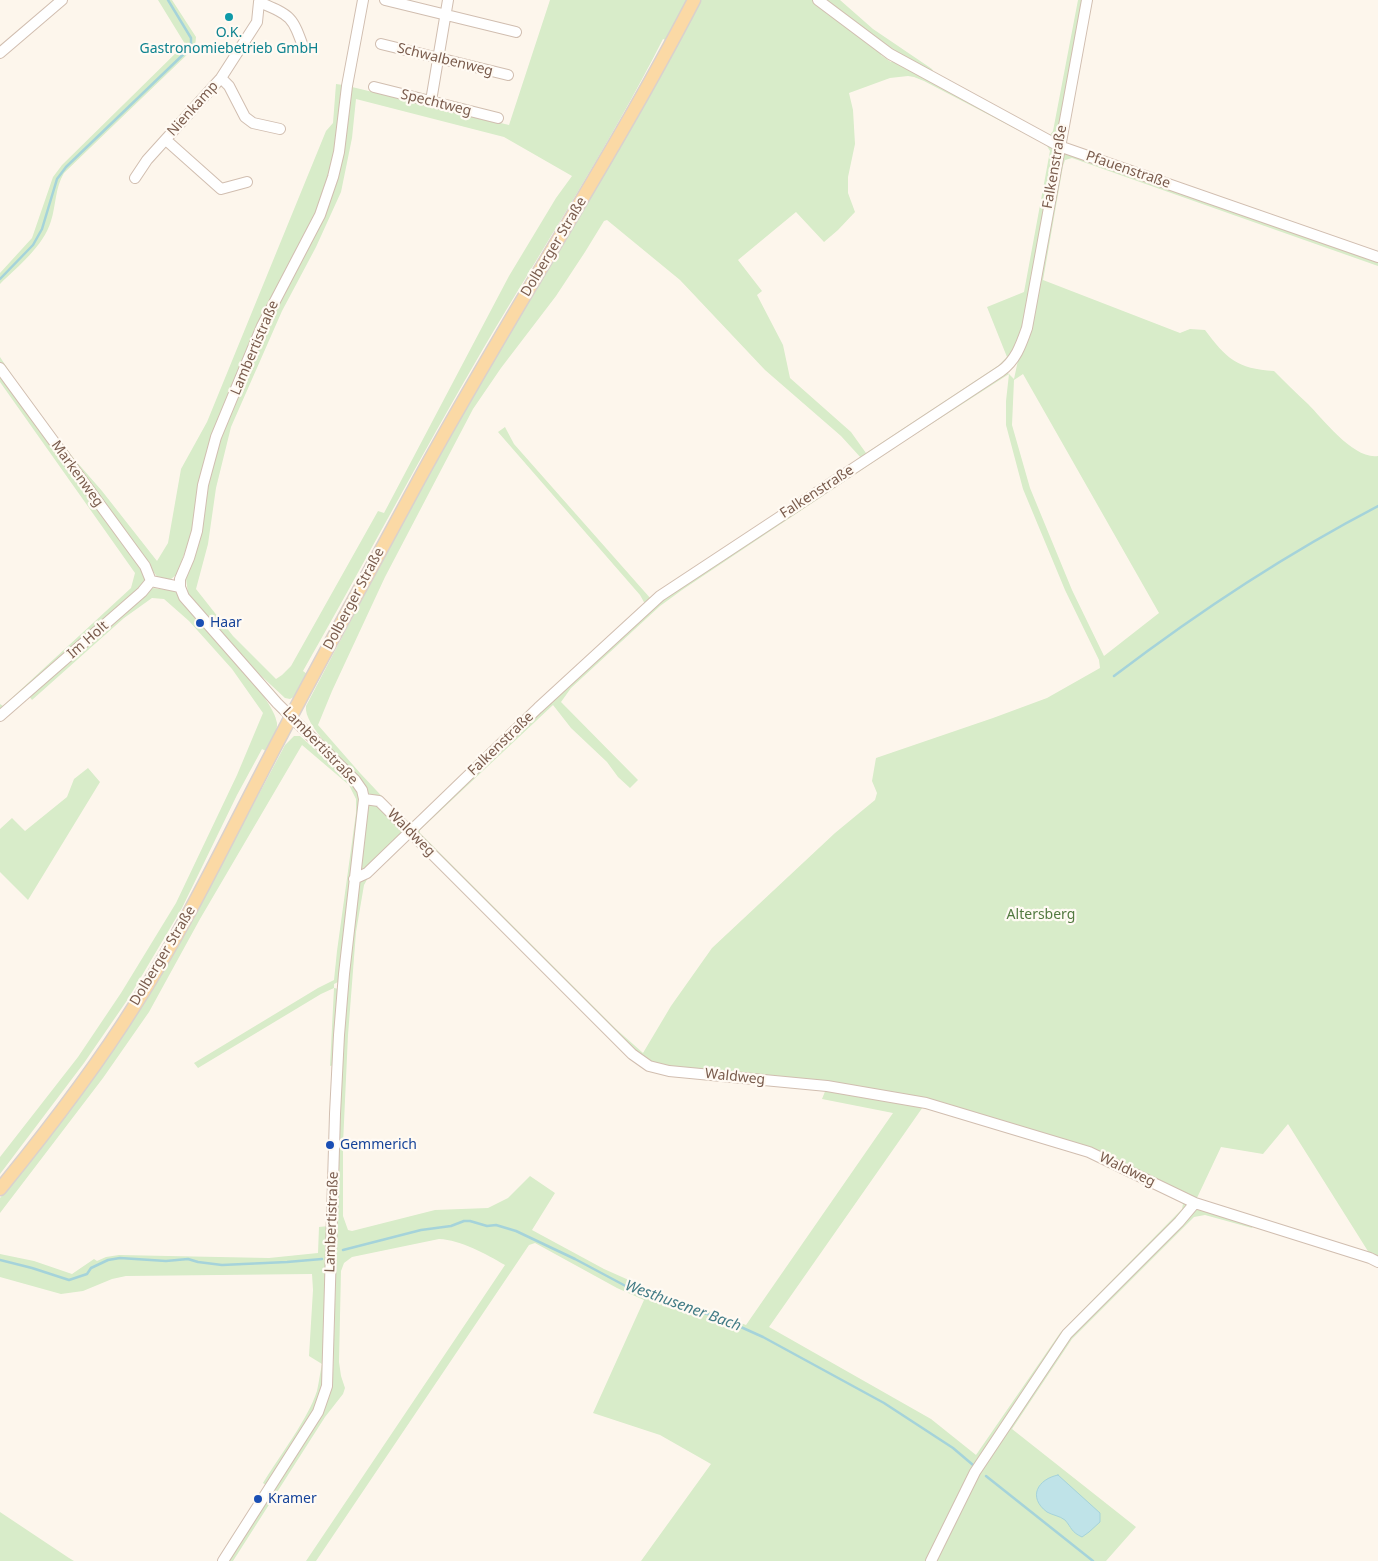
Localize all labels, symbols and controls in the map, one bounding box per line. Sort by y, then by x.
marker: O.K. Gastronomiebetrieb GmbH [223,11,235,23]
place label: O.K. Gastronomiebetrieb GmbH [140,25,318,58]
street label: Schwalbenweg [395,40,495,80]
street label: Nienkamp [164,78,222,140]
street label: Spechtweg [399,86,473,120]
street label: Falkenstraße [1039,124,1071,210]
street label: Pfauenstraße [1084,148,1172,192]
street label: Dolberger Straße [518,194,590,300]
street label: Lambertistraße [228,298,282,398]
street label: Markenweg [47,438,107,510]
street label: Falkenstraße [777,462,857,522]
street label: Dolberger Straße [320,545,388,653]
place label: Haar [210,615,242,631]
marker: Haar [194,617,206,629]
street label: Im Holt [64,618,112,662]
street label: Lambertistraße [279,704,361,788]
street label: Falkenstraße [465,709,537,779]
street label: Waldweg [384,806,438,860]
street label: Dolberger Straße [127,903,199,1009]
park label: Altersberg [1007,907,1075,923]
street label: Waldweg [704,1065,766,1089]
place label: Gemmerich [340,1137,417,1153]
marker: Gemmerich [324,1139,336,1151]
street label: Waldweg [1096,1149,1158,1191]
street label: Lambertistraße [322,1171,342,1273]
water label: Westhusener Bach [623,1277,743,1335]
place label: Kramer [268,1491,317,1507]
marker: Kramer [252,1493,264,1505]

